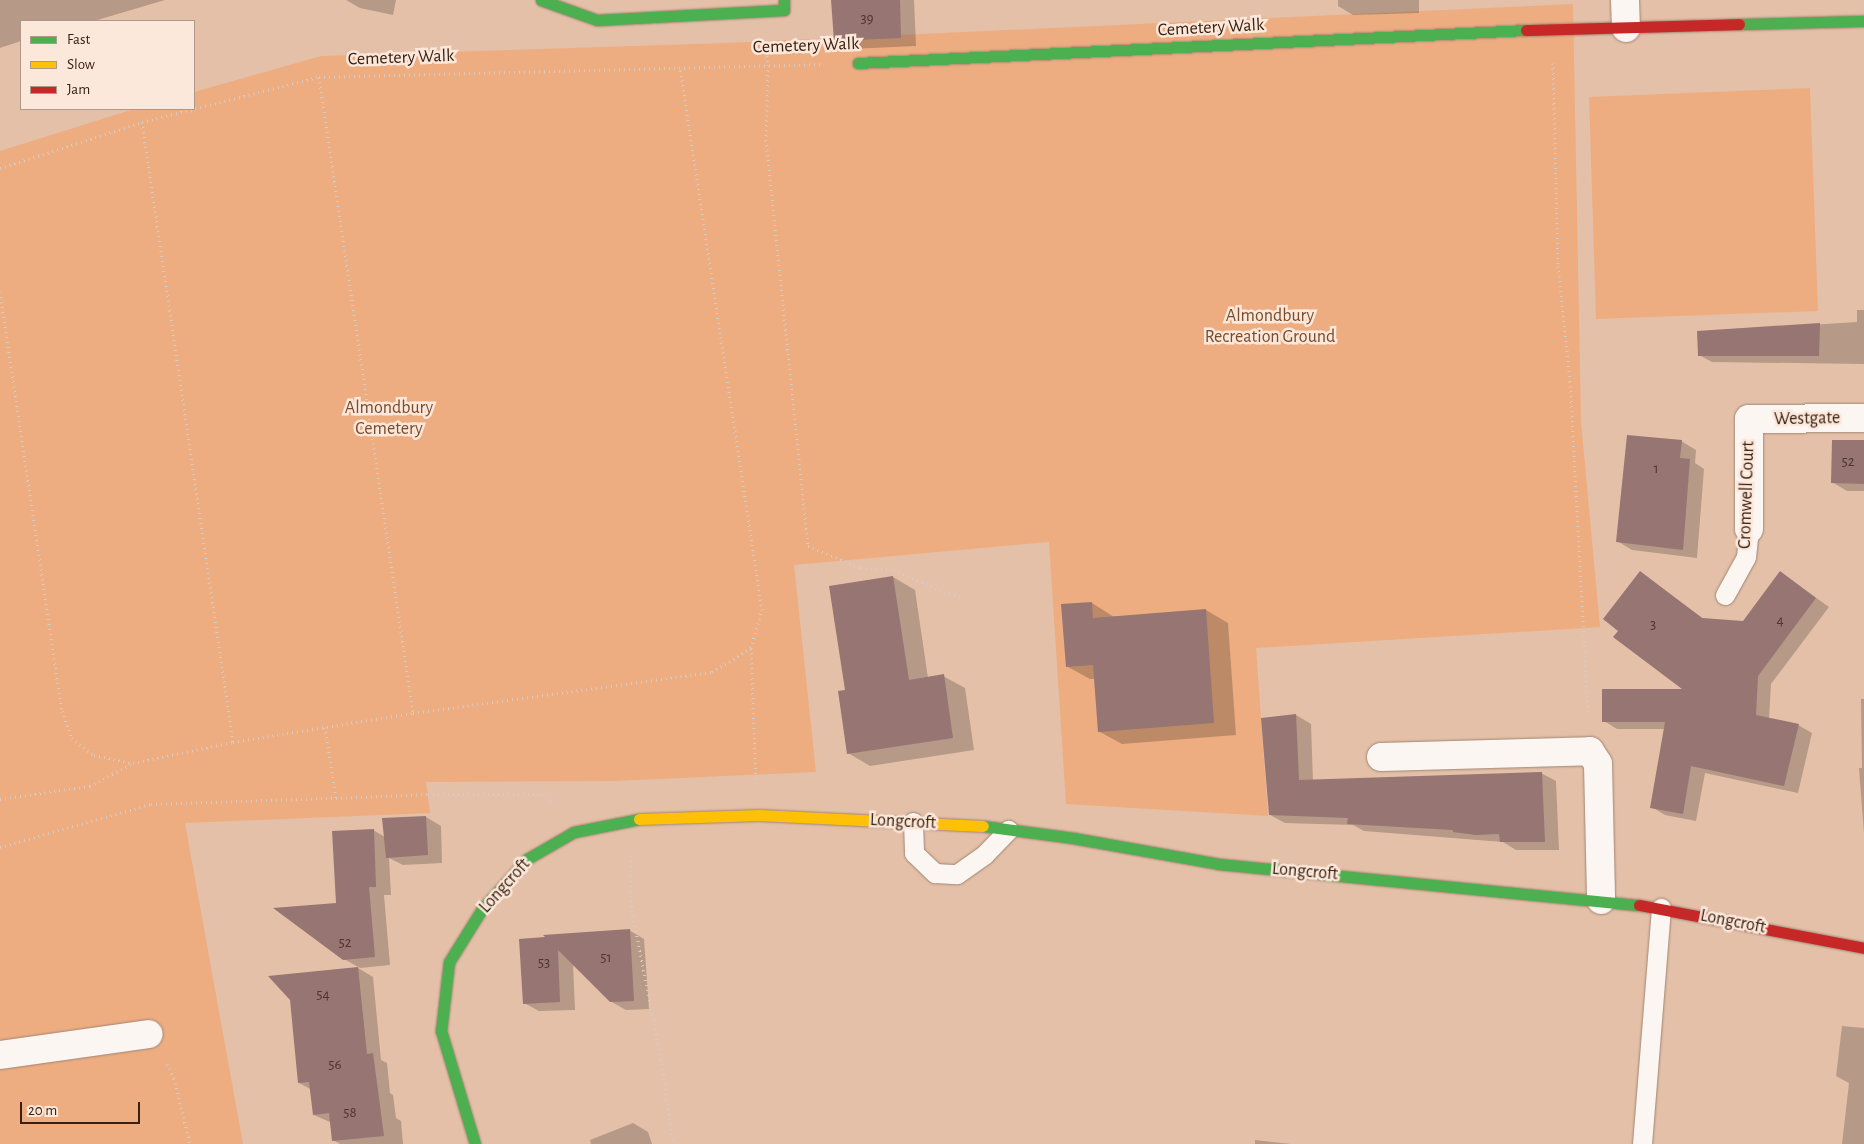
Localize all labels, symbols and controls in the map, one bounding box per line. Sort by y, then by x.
house number: 39 [860,10,874,28]
street label: Cemetery Walk [1157,14,1265,42]
legend [20,20,195,110]
text: Fast [67,32,90,47]
street label: Cemetery Walk [752,33,860,59]
street label: Cemetery Walk [347,45,455,71]
text: Slow [67,57,95,72]
text: Jam [67,82,90,97]
park label: Almondbury Recreation Ground [1205,306,1335,348]
park label: Almondbury Cemetery [345,398,433,440]
street label: Westgate [1774,408,1840,430]
street label: Cromwell Court [1734,441,1760,549]
house number: 52 [1841,453,1855,471]
house number: 1 [1653,460,1659,478]
house number: 4 [1776,612,1784,630]
house number: 3 [1650,616,1656,634]
street label: Longcroft [869,809,937,835]
street label: Longcroft [475,854,535,918]
street label: Longcroft [1271,858,1339,886]
street label: Longcroft [1698,905,1768,939]
house number: 52 [338,934,352,952]
house number: 51 [600,949,612,967]
house number: 53 [538,954,550,972]
house number: 54 [316,986,330,1004]
house number: 56 [328,1056,342,1074]
scale bar [22,1092,142,1124]
text: 20 m [28,1103,57,1118]
house number: 58 [343,1104,357,1122]

